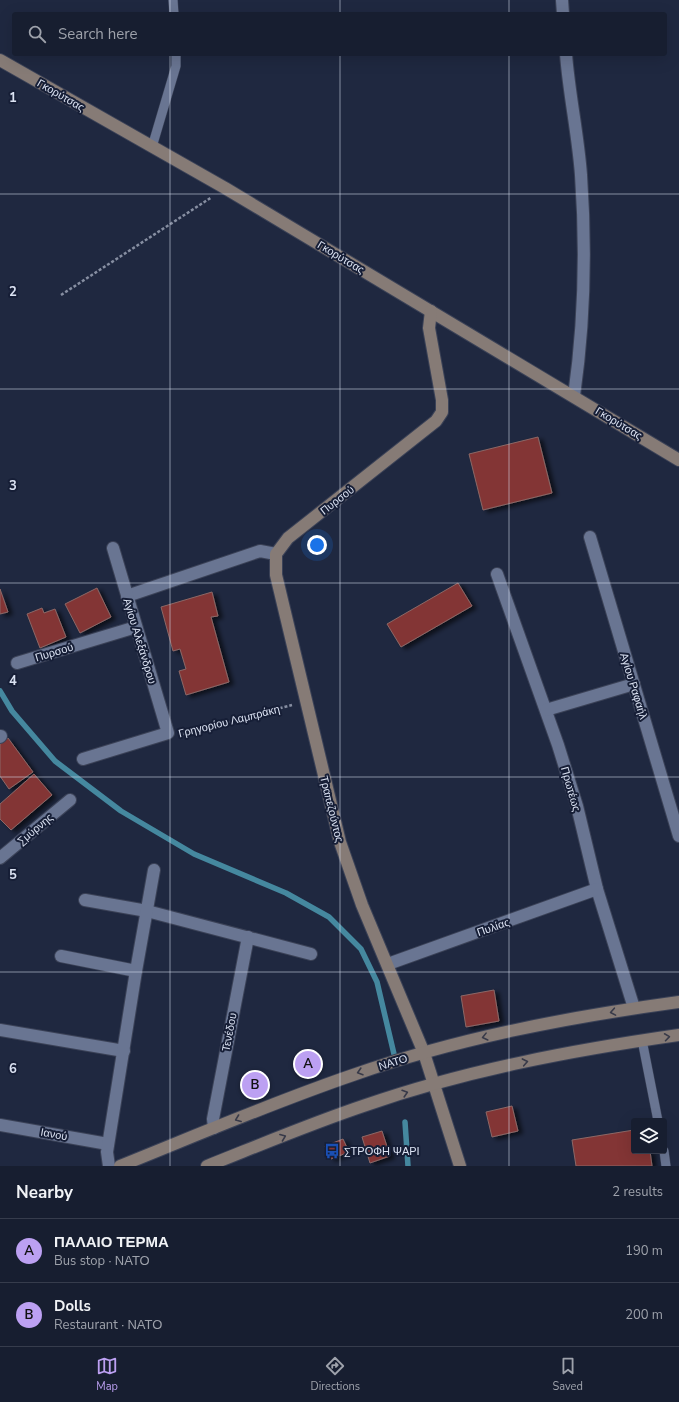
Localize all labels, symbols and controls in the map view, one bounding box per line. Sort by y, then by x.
search box [12,12,667,56]
icon: search [26,23,48,45]
text: Search here [58,24,138,44]
street label: Γκορύτσας [34,76,87,115]
text: 1 [9,89,17,107]
street label: Γκορύτσας [314,237,367,277]
text: 2 [9,283,17,301]
street label: Γκορύτσας [592,403,645,443]
text: 3 [9,477,17,495]
street label: Πυρσού [317,482,357,518]
your location [307,535,327,555]
street label: Αγίου Αλεξάνδρου [119,596,160,686]
street label: Πυρσού [33,640,75,665]
street label: Αγίου Ραφαήλ [616,651,651,722]
text: 4 [9,672,17,690]
street label: Γρηγορίου Λαμπράκη [177,702,282,741]
street label: Πρωτέως [557,765,584,813]
street label: Τραπεζούντος [316,774,347,844]
street label: Σμύρνης [14,810,56,849]
text: 5 [9,866,17,884]
street label: Πυλίας [475,915,511,940]
one-way arrow [610,1007,616,1016]
street label: Τενέδου [218,1011,241,1053]
one-way arrow [482,1032,489,1041]
one-way arrow [664,1033,670,1042]
pin: A [295,1049,321,1079]
street label: ΝΑΤΟ [377,1051,410,1074]
one-way arrow [522,1059,528,1067]
text: 6 [9,1060,17,1078]
one-way arrow [356,1067,363,1076]
pin: B [242,1070,268,1100]
one-way arrow [401,1089,408,1098]
one-way arrow [235,1114,242,1122]
map controls [631,1118,667,1154]
button: layers [631,1118,667,1154]
street label: Ιανού [39,1125,69,1144]
one-way arrow [279,1133,286,1141]
bus stop icon: ΣΤΡΟΦΗ ΨΑΡΙ [323,1142,341,1160]
place label: ΣΤΡΟΦΗ ΨΑΡΙ [344,1144,420,1159]
text: Nearby [16,1181,73,1204]
text: 2 results [612,1183,663,1201]
text: ΠΑΛΑΙΟ ΤΕΡΜΑ [54,1232,169,1252]
text: A [24,1242,34,1260]
text: 190 m [625,1242,663,1260]
text: Bus stop · ΝΑΤΟ [54,1252,150,1270]
text: Dolls [54,1296,91,1316]
text: B [25,1306,33,1324]
text: 200 m [625,1306,663,1324]
text: Restaurant · ΝΑΤΟ [54,1316,162,1334]
tab: Map [96,1355,118,1394]
tab: Directions [310,1355,360,1394]
tab: Saved [552,1355,583,1394]

